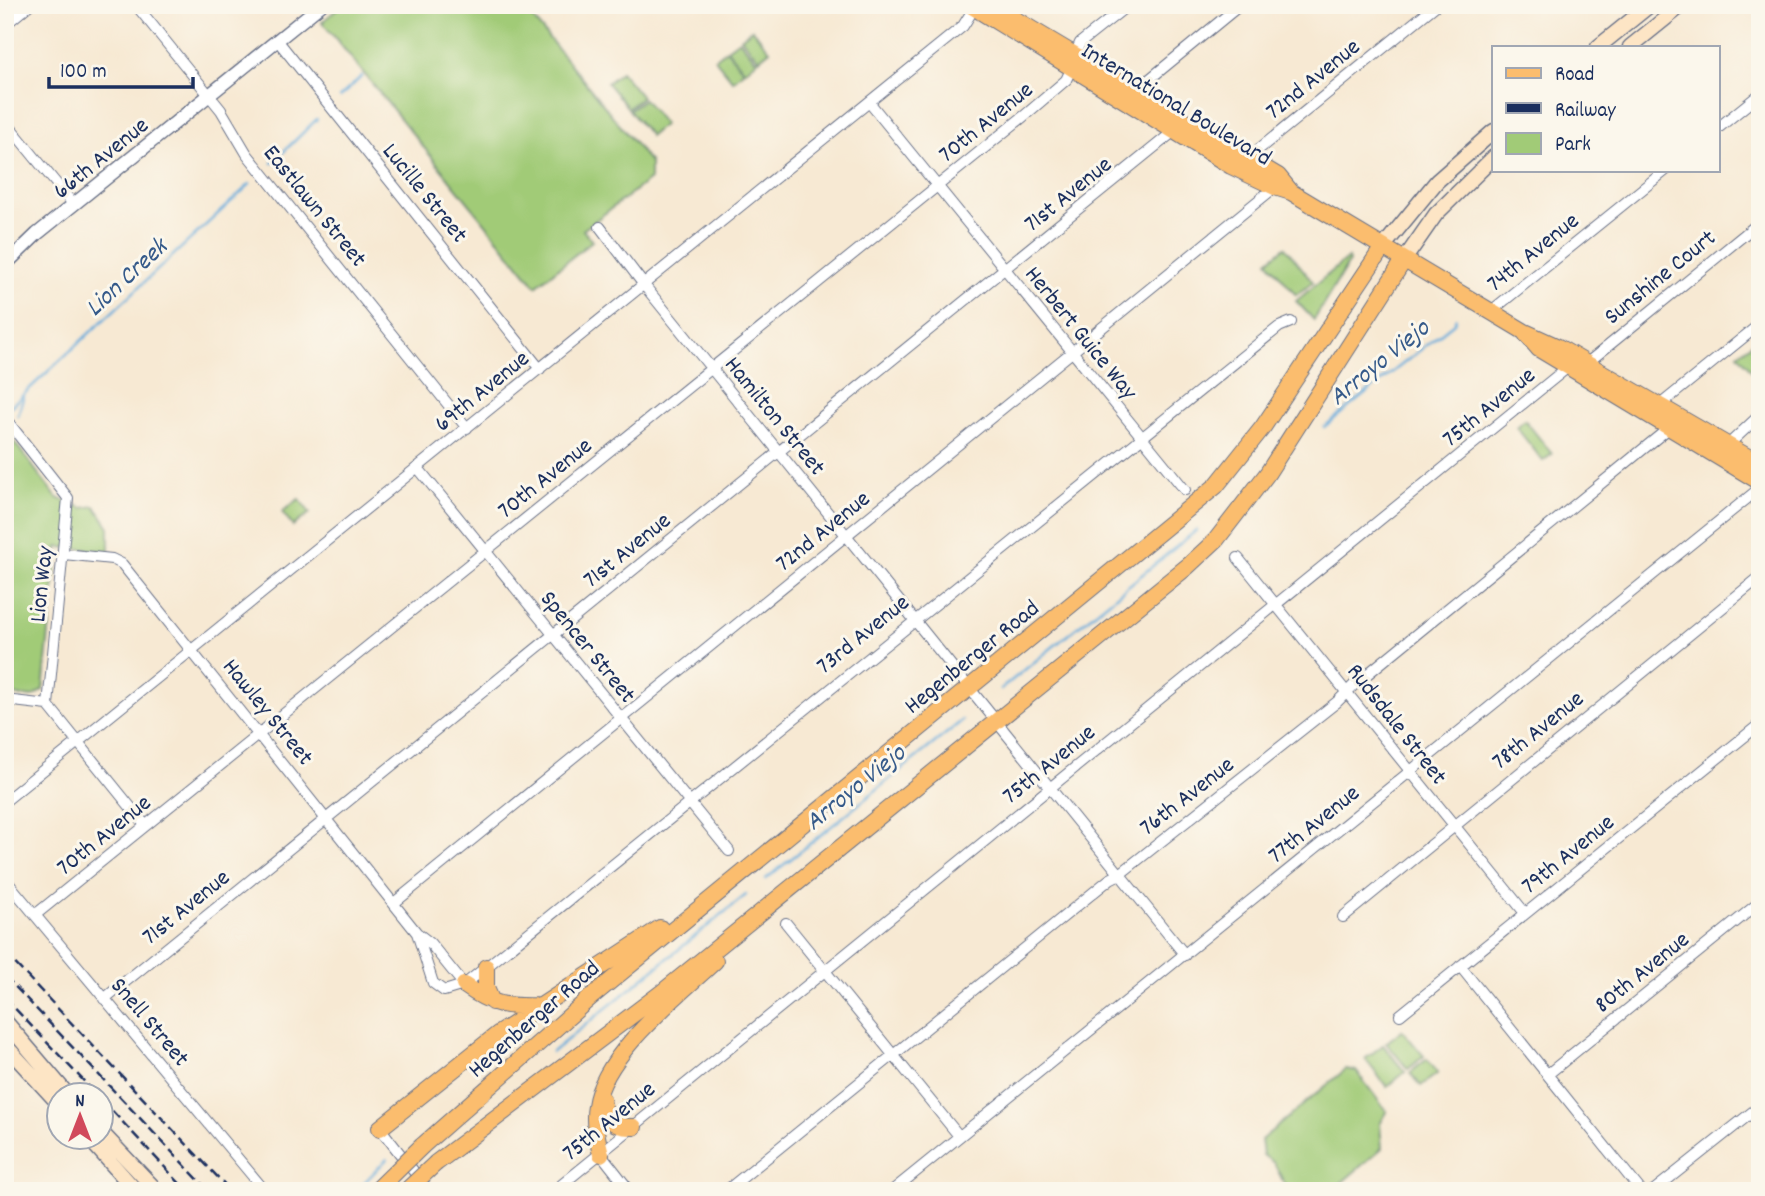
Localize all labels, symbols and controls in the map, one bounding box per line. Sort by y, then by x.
street label: 72nd Avenue [1259,32,1369,129]
street label: International Boulevard [1074,35,1277,176]
scale bar [49,46,192,90]
legend [1492,46,1720,172]
text: 100 m [60,58,107,88]
text: Road [1555,61,1594,91]
street label: 70th Avenue [932,74,1042,172]
text: Railway [1555,97,1616,127]
street label: 66th Avenue [47,110,157,209]
text: Park [1555,131,1591,161]
street label: Lucille Street [373,137,475,251]
street label: Eastlawn Street [254,139,374,275]
street label: 71st Avenue [1018,149,1120,241]
street label: 74th Avenue [1480,205,1587,301]
street label: Sunshine Court [1598,222,1724,334]
water label: Lion Creek [78,229,179,327]
street label: Herbert Guice Way [1015,260,1145,409]
water label: Arroyo Viejo [1322,311,1440,416]
street label: 69th Avenue [428,343,538,441]
street label: Hamilton Street [715,350,832,484]
street label: 75th Avenue [1436,360,1544,457]
street label: 70th Avenue [491,430,601,528]
street label: 72nd Avenue [769,484,879,581]
street label: 71st Avenue [577,505,679,597]
street label: Lion Way [22,543,64,624]
street label: Spencer Street [531,584,643,712]
street label: 73rd Avenue [810,587,918,684]
street label: Hegenberger Road [898,593,1048,724]
street label: Hawley Street [213,652,320,774]
street label: Rudsdale Street [1337,657,1454,793]
street label: 78th Avenue [1486,684,1592,779]
street label: 75th Avenue [996,717,1104,814]
water label: Arroyo Viejo [798,736,916,841]
street label: 76th Avenue [1133,750,1242,845]
street label: 77th Avenue [1262,778,1368,873]
street label: 70th Avenue [50,787,160,885]
street label: 79th Avenue [1515,807,1623,904]
street label: 71st Avenue [136,862,238,954]
street label: 80th Avenue [1588,924,1698,1022]
street label: Hegenberger Road [461,953,608,1087]
street label: Snell Street [101,971,196,1075]
street label: 75th Avenue [556,1074,664,1171]
north arrow [46,1080,116,1150]
text: N [75,1089,85,1116]

